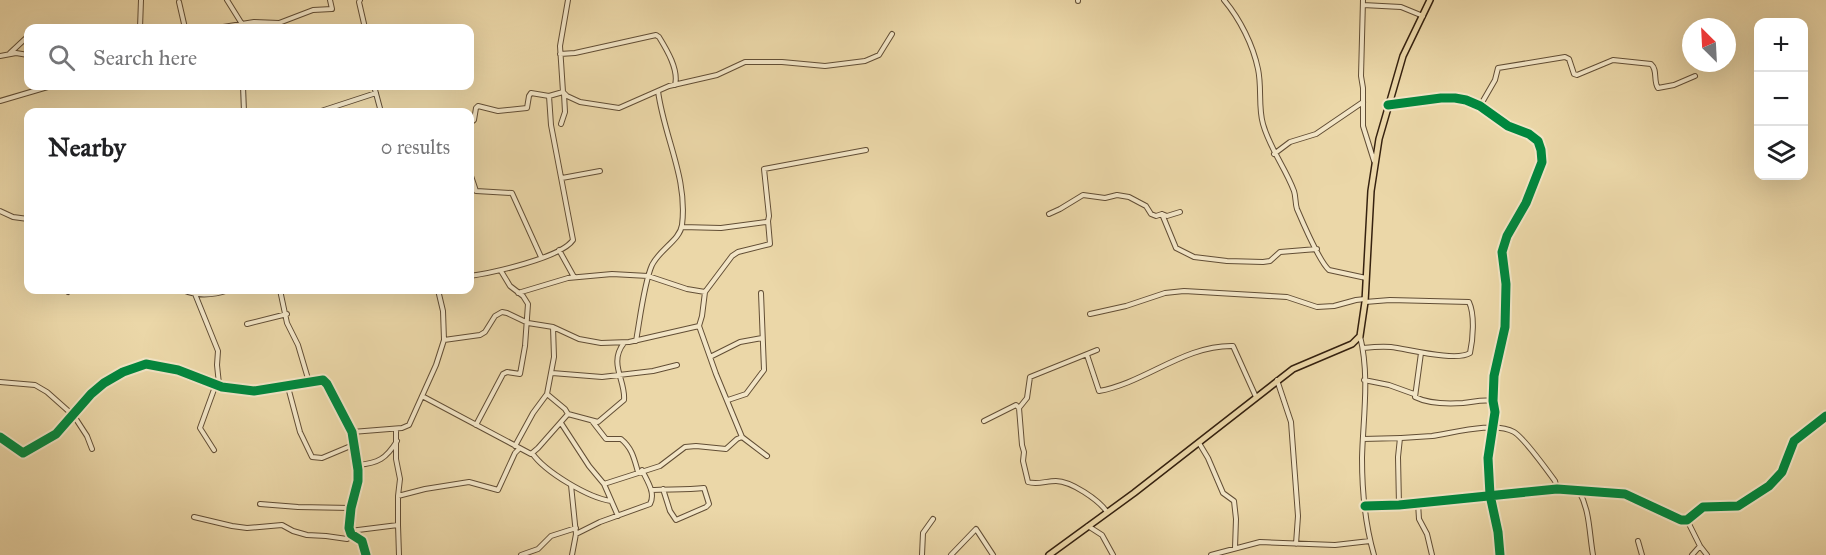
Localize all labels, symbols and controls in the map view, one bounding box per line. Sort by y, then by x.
north arrow [1682,18,1736,72]
map controls [1754,18,1808,180]
button: + [1754,18,1808,72]
search box [24,24,474,90]
icon: search [45,41,78,74]
text: Search here [93,44,197,71]
button: − [1754,72,1808,126]
button: layers [1754,126,1808,180]
text: Nearby [48,131,126,163]
text: 0 results [381,135,450,159]

